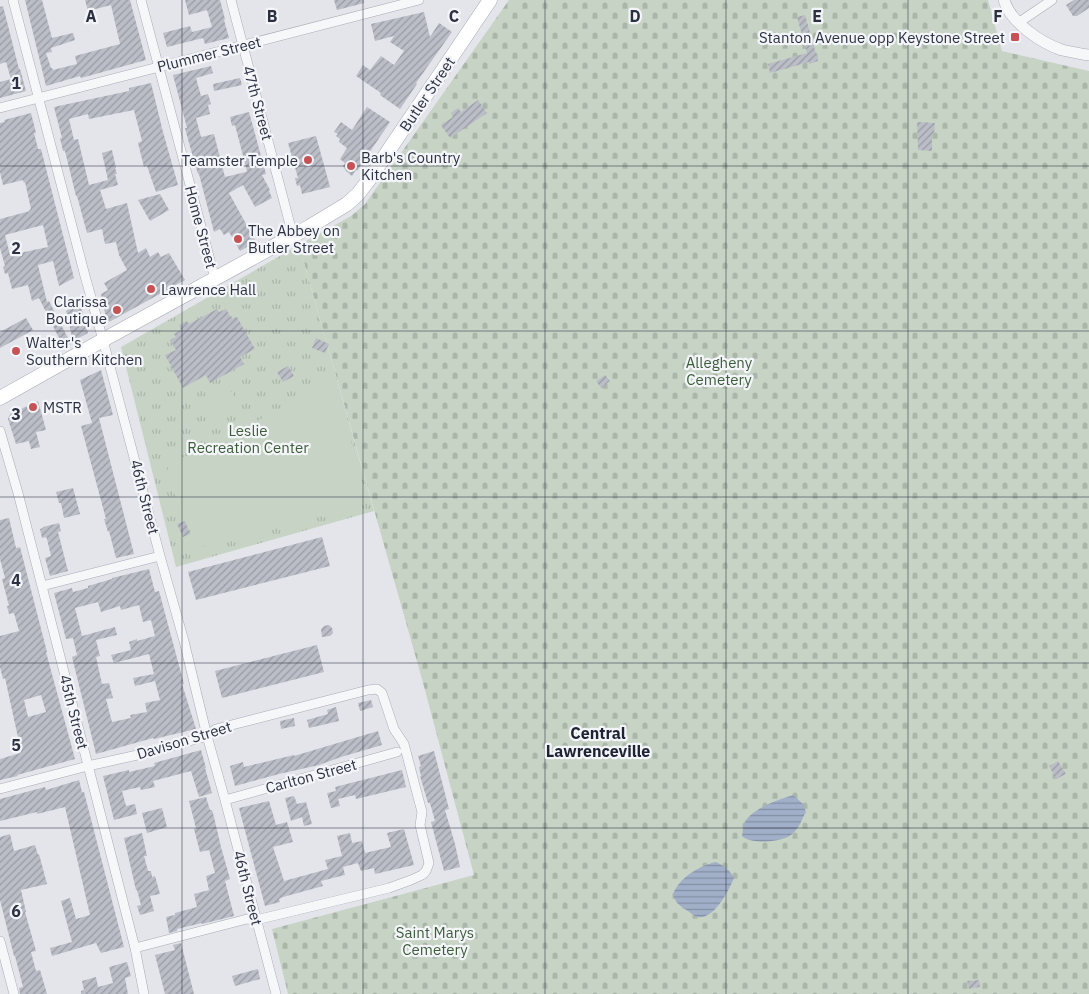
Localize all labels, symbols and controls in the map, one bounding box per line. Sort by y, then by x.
text: A [86,6,97,26]
text: B [267,6,278,26]
text: C [449,6,459,26]
text: D [629,6,641,26]
text: E [812,6,822,26]
text: F [993,6,1003,26]
place label: Stanton Avenue opp Keystone Street [759,28,1005,47]
marker: Stanton Avenue opp Keystone Street [1009,31,1021,43]
street label: Plummer Street [155,32,263,76]
street label: Butler Street [395,53,459,135]
street label: 47th Street [239,64,277,142]
text: 1 [11,73,21,93]
place label: Barb's Country Kitchen [361,148,461,184]
place label: Teamster Temple [181,151,298,170]
marker: Teamster Temple [302,154,314,166]
marker: Barb's Country Kitchen [345,160,357,172]
street label: Home Street [181,183,221,271]
place label: The Abbey on Butler Street [248,221,340,257]
marker: The Abbey on Butler Street [232,233,244,245]
text: 2 [11,238,21,258]
place label: Lawrence Hall [161,280,256,299]
marker: Lawrence Hall [145,283,157,295]
place label: Clarissa Boutique [46,292,107,328]
marker: Clarissa Boutique [111,304,123,316]
place label: Walter's Southern Kitchen [26,333,143,369]
marker: Walter's Southern Kitchen [10,345,22,357]
park label: Allegheny Cemetery [686,353,753,389]
place label: MSTR [43,398,82,417]
marker: MSTR [27,401,39,413]
text: 3 [11,404,21,424]
park label: Leslie Recreation Center [187,421,309,457]
street label: 46th Street [127,458,163,536]
text: 4 [11,570,21,590]
street label: 45th Street [56,673,92,751]
street label: Davison Street [134,717,234,763]
district label: Central Lawrenceville [546,723,650,761]
text: 5 [11,735,21,755]
street label: Carlton Street [263,755,359,797]
street label: 46th Street [230,849,266,927]
text: 6 [11,901,21,921]
park label: Saint Marys Cemetery [396,923,474,959]

